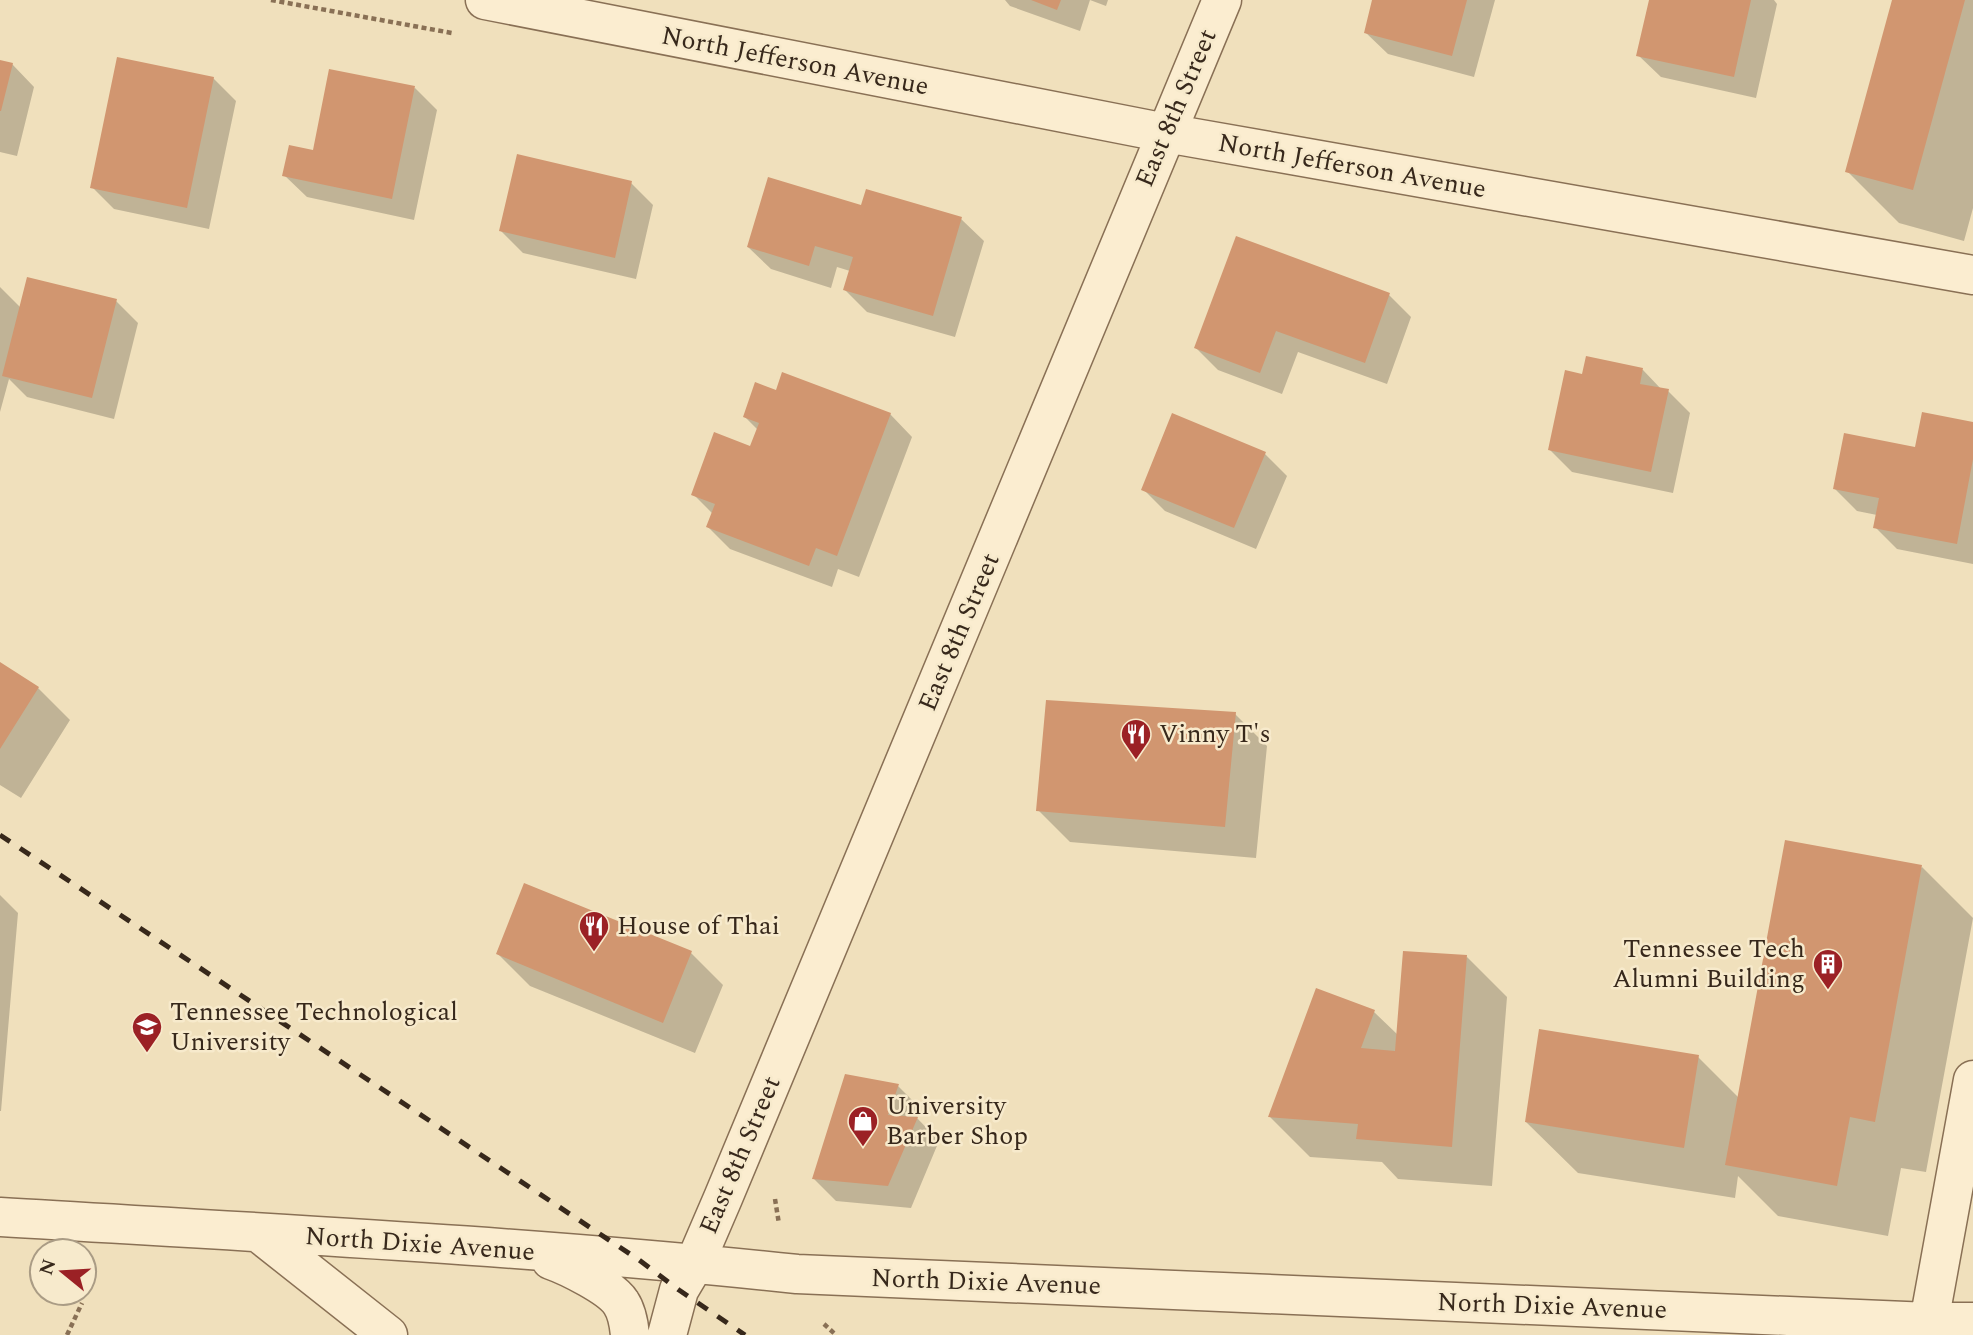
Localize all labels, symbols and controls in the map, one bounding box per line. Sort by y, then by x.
street label: North Jefferson Avenue [658,15,932,107]
street label: East 8th Street [1125,23,1227,193]
street label: North Jefferson Avenue [1215,123,1489,209]
street label: East 8th Street [908,547,1010,717]
place label: Vinny T's [1159,714,1271,754]
restaurant icon: Vinny T's [1119,717,1153,761]
place label: House of Thai [617,906,780,946]
restaurant icon: House of Thai [577,909,611,953]
place label: Tennessee Tech Alumni Building [1612,929,1805,999]
building icon: Tennessee Tech Alumni Building [1811,947,1845,991]
place label: Tennessee Technological University [170,992,458,1062]
school or university icon: Tennessee Technological University [130,1010,164,1054]
street label: East 8th Street [689,1070,791,1240]
place label: University Barber Shop [886,1086,1028,1156]
shop icon: University Barber Shop [846,1104,880,1148]
street label: North Dixie Avenue [304,1216,536,1272]
north arrow [28,1237,98,1307]
text: N [32,1255,64,1279]
street label: North Dixie Avenue [870,1258,1102,1306]
street label: North Dixie Avenue [1436,1282,1668,1330]

